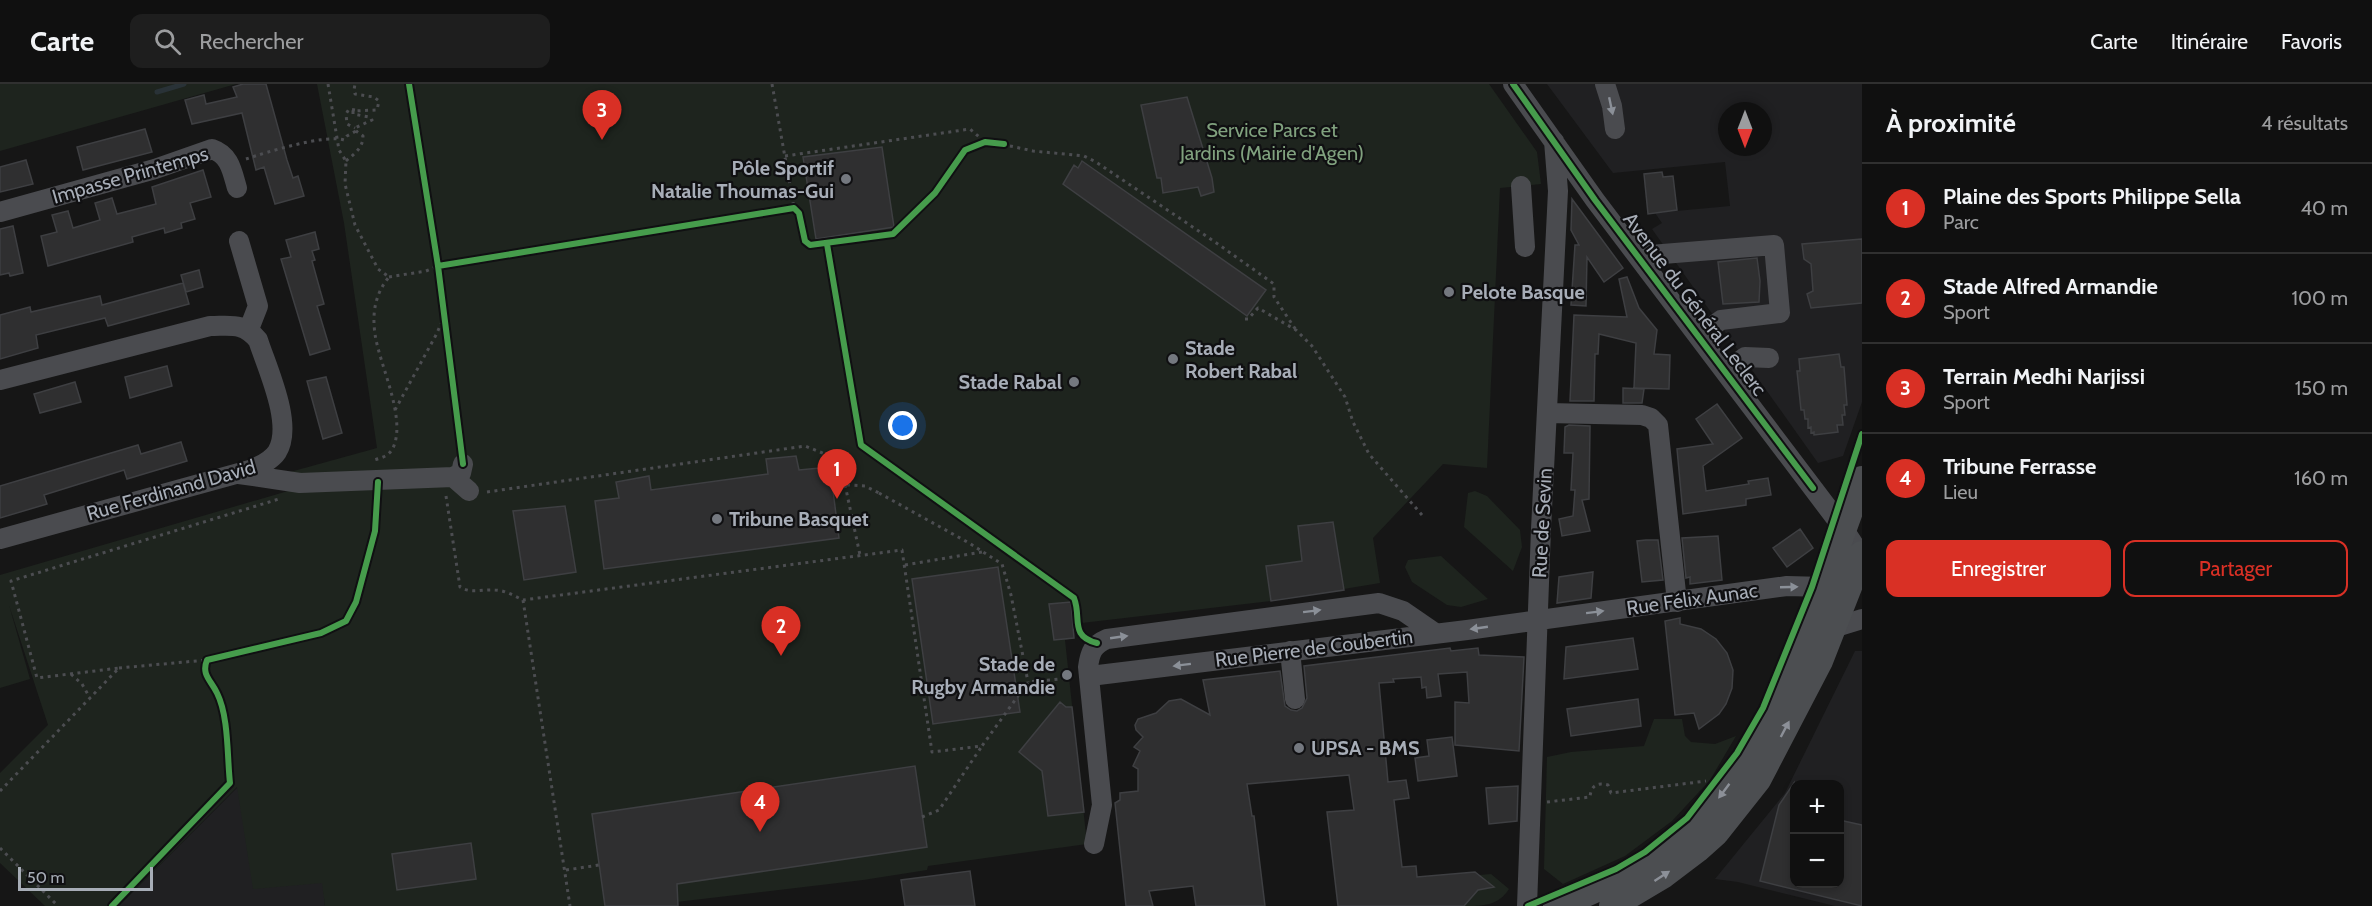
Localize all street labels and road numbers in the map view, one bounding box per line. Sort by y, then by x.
street label: Impasse Printemps [49,141,211,209]
street label: Avenue du Général Leclerc [1618,208,1772,400]
street label: Rue Ferdinand David [84,454,258,526]
street label: Rue de Sevin [1527,467,1557,579]
street label: Rue Félix Aunac [1625,578,1759,620]
street label: Rue Pierre de Coubertin [1214,624,1414,672]

